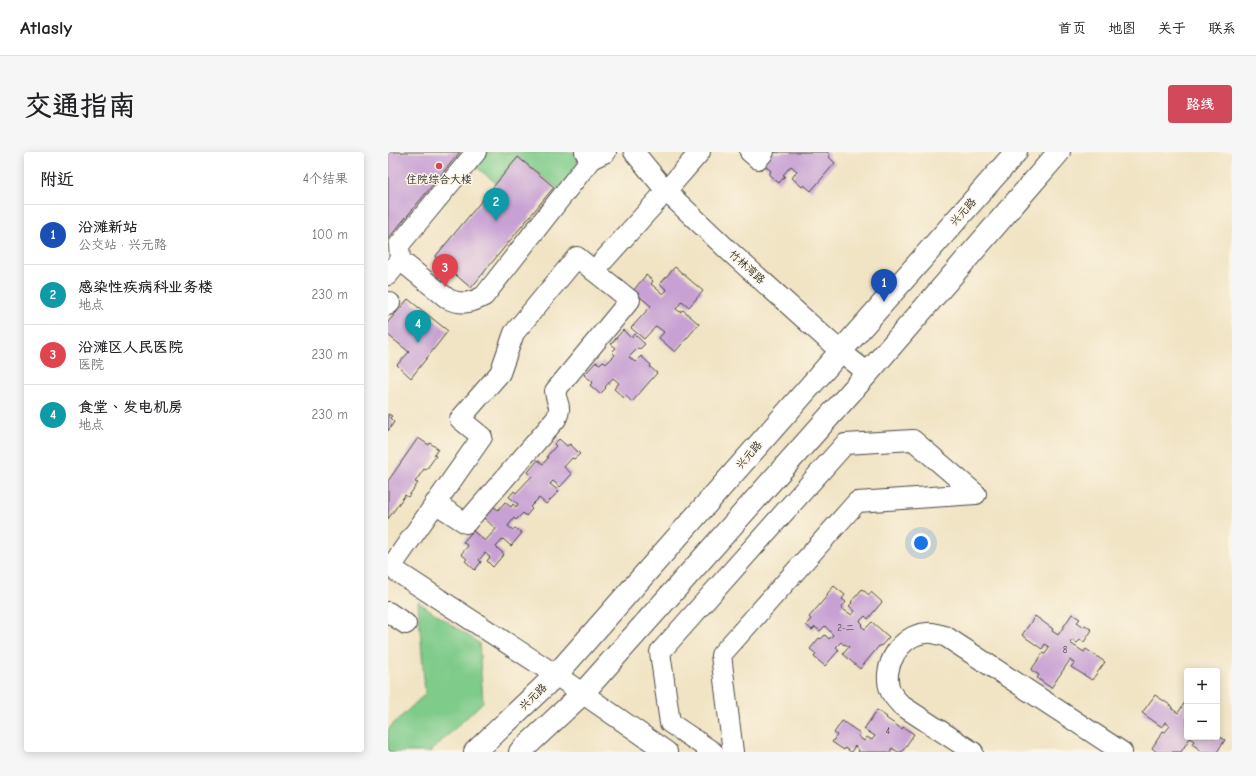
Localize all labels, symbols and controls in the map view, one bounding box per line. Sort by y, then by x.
text: Atlasly [20,17,72,39]
text: 首页 [1058,20,1086,37]
text: 地图 [1108,20,1136,37]
text: 关于 [1158,20,1186,37]
text: 联系 [1208,20,1236,37]
button: 路线 [1168,85,1232,123]
text: 交通指南 [24,90,136,122]
marker: 住院综合大楼 [434,161,444,171]
text: 附近 [40,170,74,189]
text: 4个结果 [303,171,348,186]
place label: 住院综合大楼 [406,173,472,186]
pin: 2 [483,188,509,221]
street label: 兴元路 [947,195,979,229]
text: 沿滩新站 [78,218,138,236]
text: 1 [50,227,56,242]
text: 100 m [312,227,348,242]
text: 公交站 · 兴元路 [78,237,167,252]
street label: 竹林湾路 [726,247,768,287]
pin: 3 [432,254,458,287]
pin: 1 [871,269,897,302]
text: 感染性疾病科业务楼 [78,278,213,296]
text: 2 [50,287,56,302]
text: 230 m [312,287,348,302]
text: 地点 [78,297,104,312]
pin: 4 [405,310,431,343]
text: 沿滩区人民医院 [78,338,183,356]
text: 3 [50,347,56,362]
text: 230 m [312,347,348,362]
text: 医院 [78,357,104,372]
text: 食堂、发电机房 [78,398,183,416]
text: 4 [50,407,56,422]
text: 230 m [312,407,348,422]
text: 地点 [78,417,104,432]
street label: 兴元路 [733,438,765,472]
your location [911,533,931,553]
house number: 2-二 [837,623,855,633]
house number: 8 [1063,645,1068,655]
map controls [1184,668,1220,740]
button: + [1184,668,1220,704]
street label: 兴元路 [517,681,549,713]
button: − [1184,704,1220,740]
house number: 4 [886,726,890,736]

